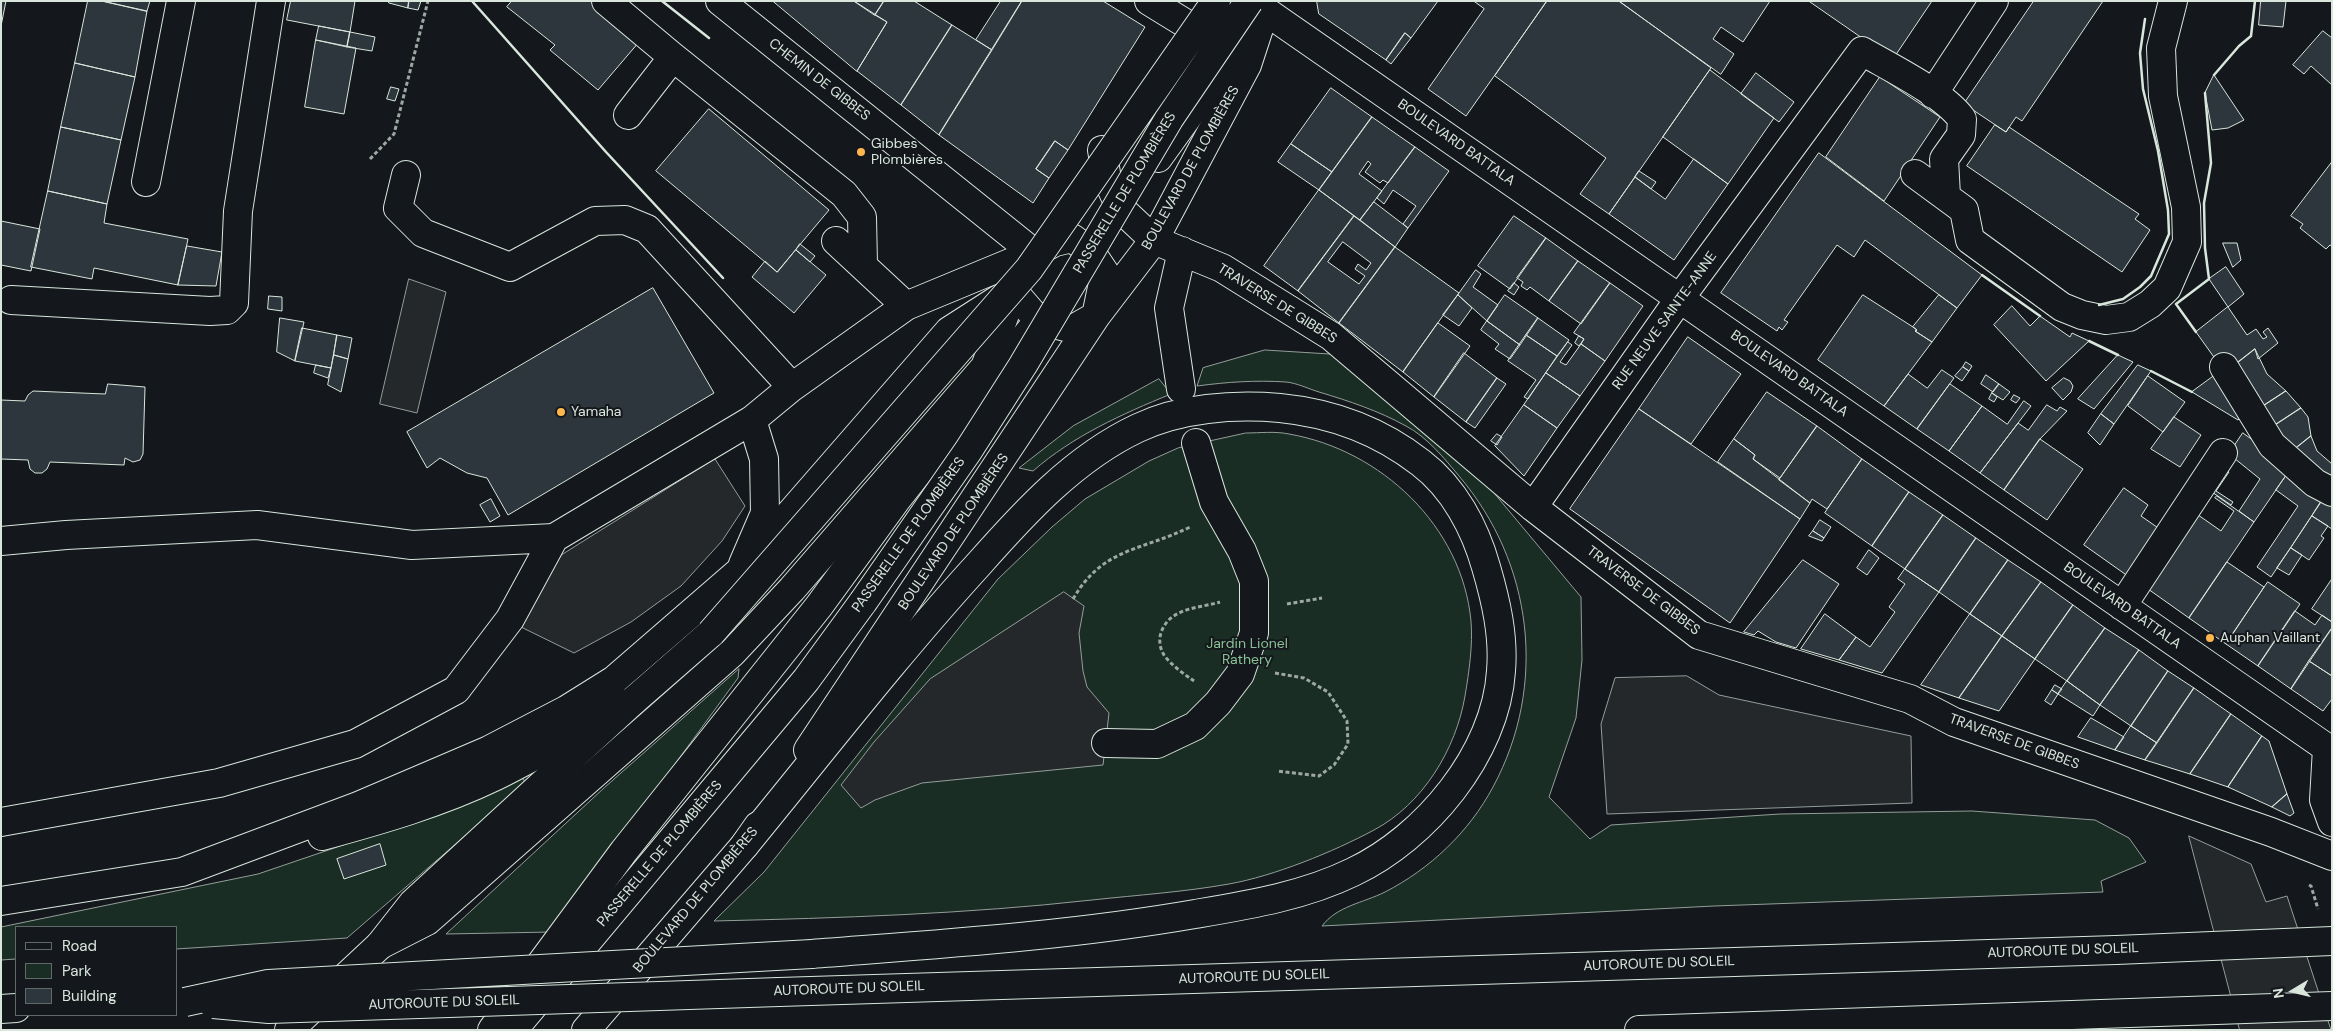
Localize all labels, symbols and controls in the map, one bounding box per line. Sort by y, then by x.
street label: CHEMIN DE GIBBES [765,35,873,125]
street label: BOULEVARD DE PLOMBIÈRES [1139,83,1243,253]
street label: BOULEVARD BATTALA [1394,96,1518,190]
street label: PASSERELLE DE PLOMBIÈRES [1070,109,1180,277]
place label: Gibbes Plombières [871,136,943,168]
marker: Gibbes Plombières [855,146,867,158]
street label: RUE NEUVE SAINTE-ANNE [1609,249,1721,393]
street label: TRAVERSE DE GIBBES [1214,260,1340,348]
street label: BOULEVARD BATTALA [1727,327,1851,421]
place label: Yamaha [571,404,621,420]
marker: Yamaha [555,406,567,418]
street label: BOULEVARD DE PLOMBIÈRES [895,451,1013,613]
street label: PASSERELLE DE PLOMBIÈRES [849,454,969,616]
street label: TRAVERSE DE GIBBES [1583,543,1703,639]
street label: BOULEVARD BATTALA [2060,559,2184,653]
place label: Auphan Vaillant [2220,630,2320,646]
marker: Auphan Vaillant [2204,632,2216,644]
park label: Jardin Lionel Rathery [1206,636,1288,669]
street label: TRAVERSE DE GIBBES [1947,711,2081,773]
street label: PASSERELLE DE PLOMBIÈRES [594,778,726,930]
street label: BOULEVARD DE PLOMBIÈRES [630,824,762,976]
legend [15,926,178,1016]
text: Road [62,936,97,956]
street label: AUTOROUTE DU SOLEIL [1987,940,2139,962]
street label: AUTOROUTE DU SOLEIL [1583,953,1735,975]
text: Park [62,961,92,981]
street label: AUTOROUTE DU SOLEIL [1178,966,1330,988]
north arrow [2268,966,2318,1016]
street label: AUTOROUTE DU SOLEIL [773,978,925,1000]
text: Building [62,986,117,1006]
text: N [2268,987,2288,1000]
street label: AUTOROUTE DU SOLEIL [368,992,520,1014]

